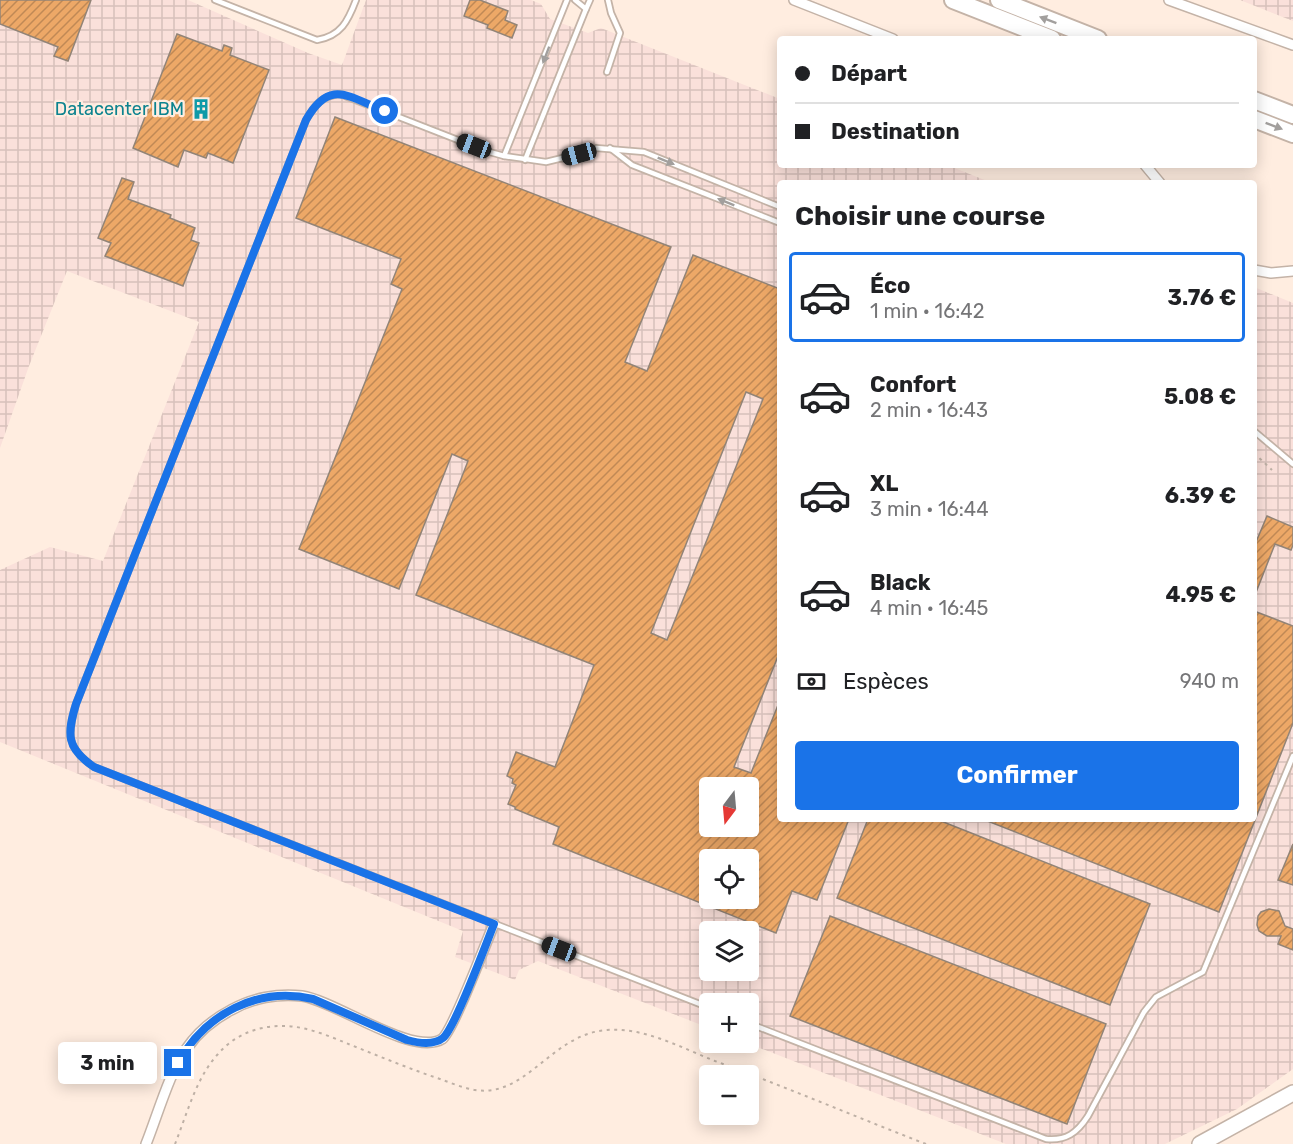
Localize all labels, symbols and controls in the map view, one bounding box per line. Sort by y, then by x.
one-way arrow [1039,14,1057,24]
one-way arrow [541,46,551,64]
text: Départ [831,60,907,87]
building icon: Datacenter IBM [189,97,213,121]
route start [371,97,398,124]
place label: Datacenter IBM [55,98,184,120]
text: Destination [831,118,960,145]
one-way arrow [1265,121,1283,131]
car [454,131,494,161]
car [559,141,599,167]
one-way arrow [657,156,675,166]
one-way arrow [716,196,734,206]
text: Choisir une course [795,200,1045,232]
icon: car [798,270,852,324]
text: Éco [870,272,910,299]
text: 3.76 € [1168,284,1236,311]
text: 1 min · 16:42 [870,299,985,323]
icon: car [798,369,852,423]
text: Confort [870,371,956,398]
text: 5.08 € [1164,383,1236,410]
text: 2 min · 16:43 [870,398,988,422]
icon: car [798,468,852,522]
text: XL [870,470,898,497]
text: 6.39 € [1165,482,1236,509]
text: 3 min · 16:44 [870,497,989,521]
icon: car [798,567,852,621]
text: Black [870,569,931,596]
text: 4.95 € [1165,581,1236,608]
text: 4 min · 16:45 [870,596,989,620]
icon: cash [795,665,828,698]
text: Espèces [843,668,929,695]
text: 940 m [1180,669,1239,693]
button: Confirmer [795,741,1239,810]
north arrow [699,777,759,837]
map controls [699,777,759,1125]
button: locate [699,849,759,909]
button: layers [699,921,759,981]
car [539,934,579,964]
button: + [699,993,759,1053]
callout: 3 min [58,1042,157,1084]
route end [164,1049,191,1076]
text: 3 min [80,1051,135,1075]
button: − [699,1065,759,1125]

